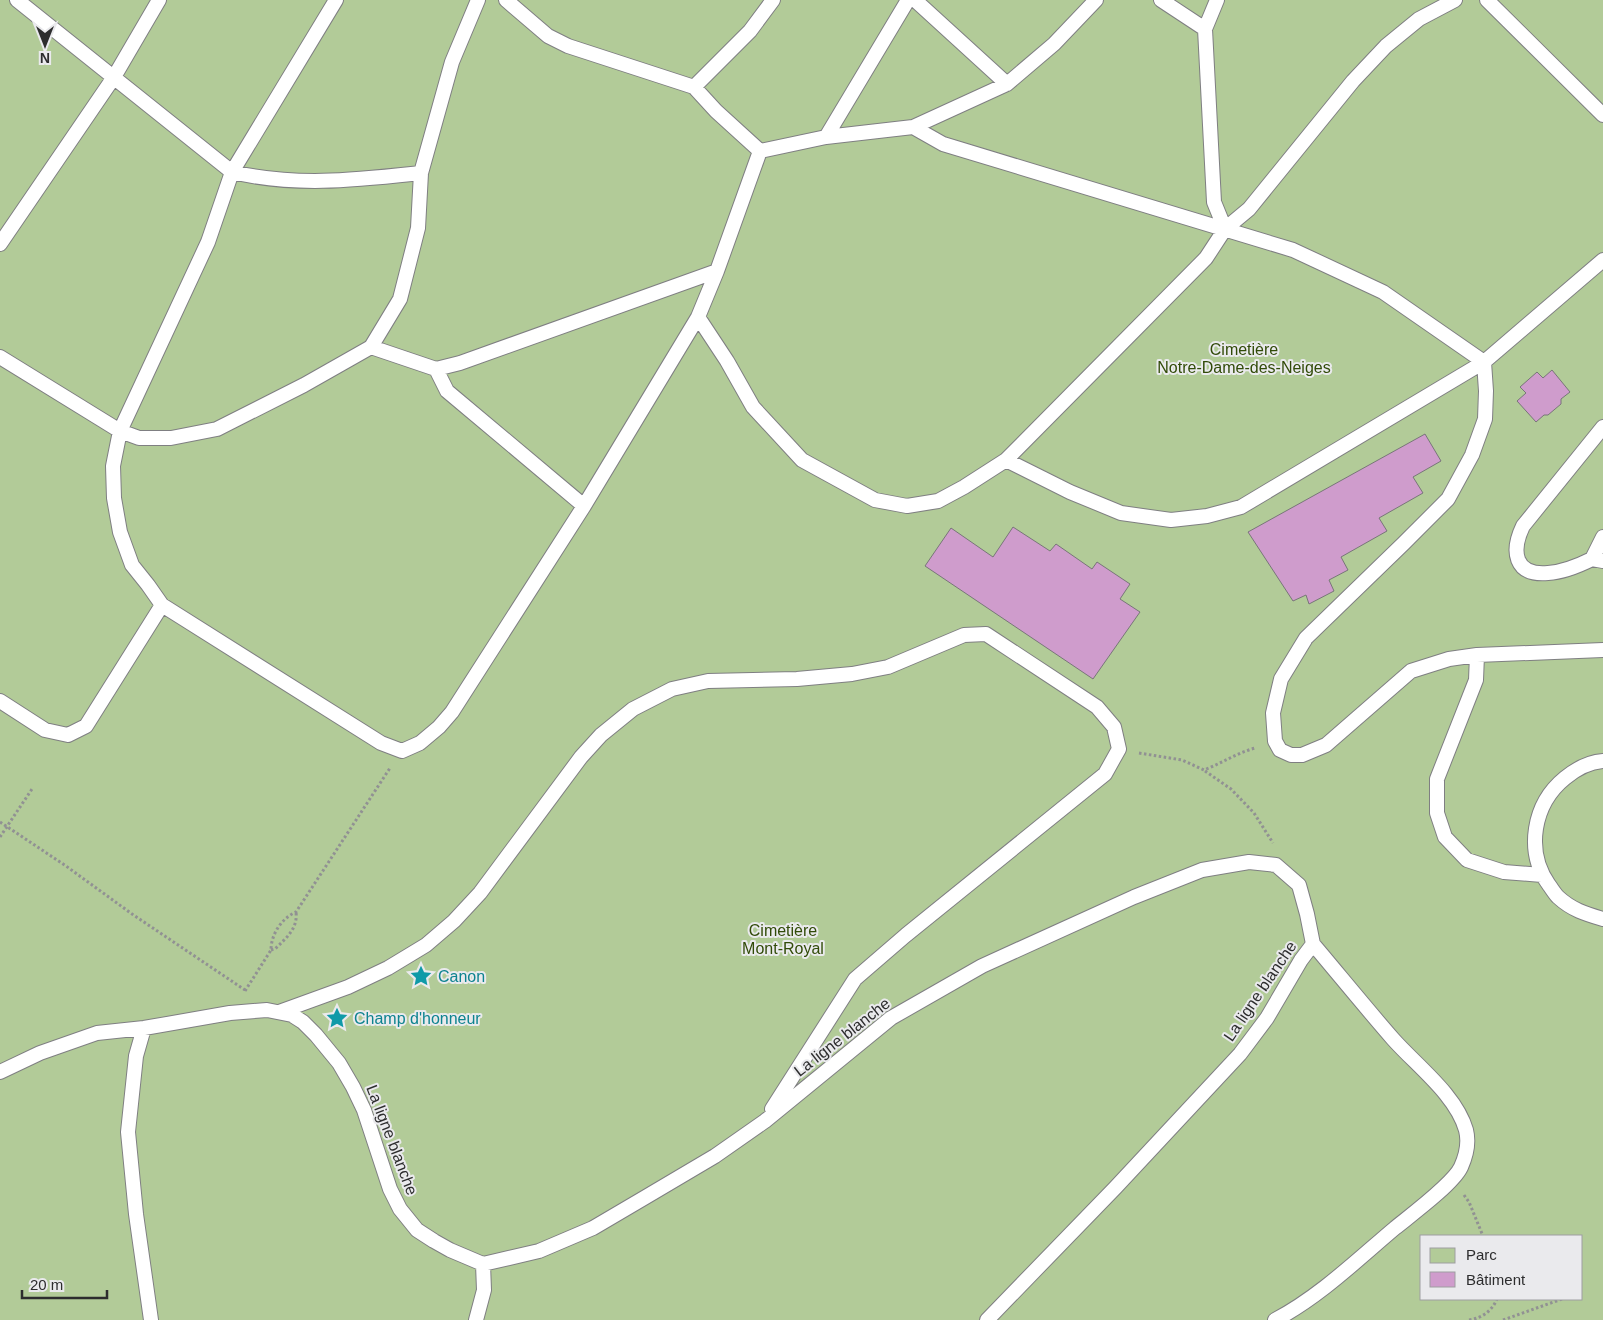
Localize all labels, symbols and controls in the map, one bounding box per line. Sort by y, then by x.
north arrow [20,20,70,70]
text: N [40,50,50,66]
park label: Cimetière Notre-Dame-des-Neiges [1157,341,1331,376]
park label: Cimetière Mont-Royal [742,922,824,957]
street label: La ligne blanche [1220,938,1300,1044]
place icon: Canon [408,963,434,989]
place label: Canon [438,968,485,985]
street label: La ligne blanche [791,994,893,1080]
place icon: Champ d'honneur [324,1005,350,1031]
place label: Champ d'honneur [354,1010,481,1027]
street label: La ligne blanche [363,1083,421,1198]
legend [1420,1235,1583,1300]
text: Parc [1466,1246,1497,1263]
scale bar [22,1268,108,1300]
text: Bâtiment [1466,1271,1526,1288]
text: 20 m [30,1276,63,1293]

